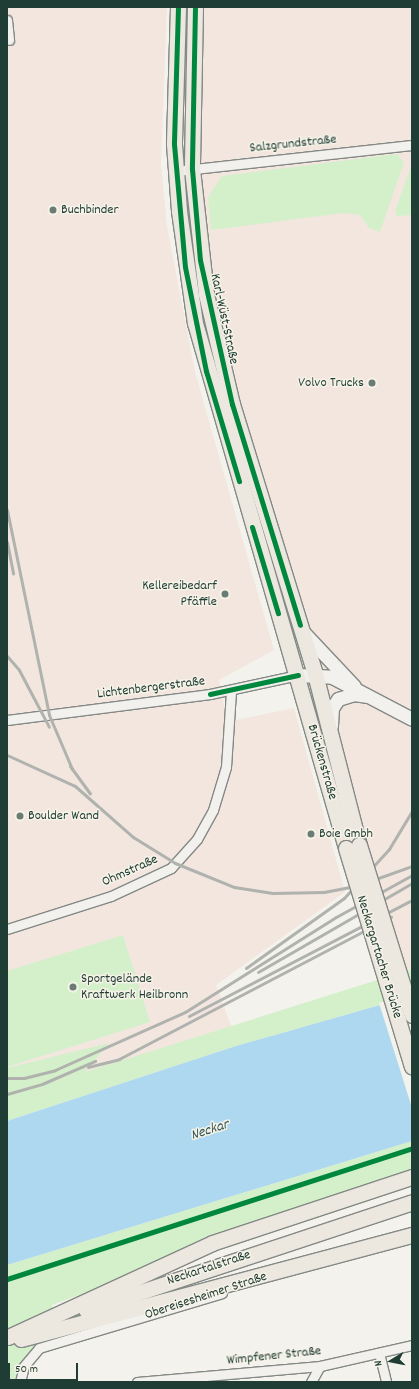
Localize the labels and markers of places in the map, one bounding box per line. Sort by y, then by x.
place label: Buchbinder [61,202,119,218]
marker: Buchbinder [48,205,58,215]
place label: Volvo Trucks [298,375,364,391]
marker: Volvo Trucks [367,378,377,388]
place label: Kellereibedarf Pfäffle [142,578,217,610]
marker: Kellereibedarf Pfäffle [220,589,230,599]
place label: Boulder Wand [28,808,99,824]
marker: Boulder Wand [15,811,25,821]
place label: Boie Gmbh [319,826,373,842]
marker: Boie Gmbh [306,829,316,839]
place label: Sportgelände Kraftwerk Heilbronn [81,971,188,1004]
marker: Sportgelände Kraftwerk Heilbronn [68,982,78,992]

